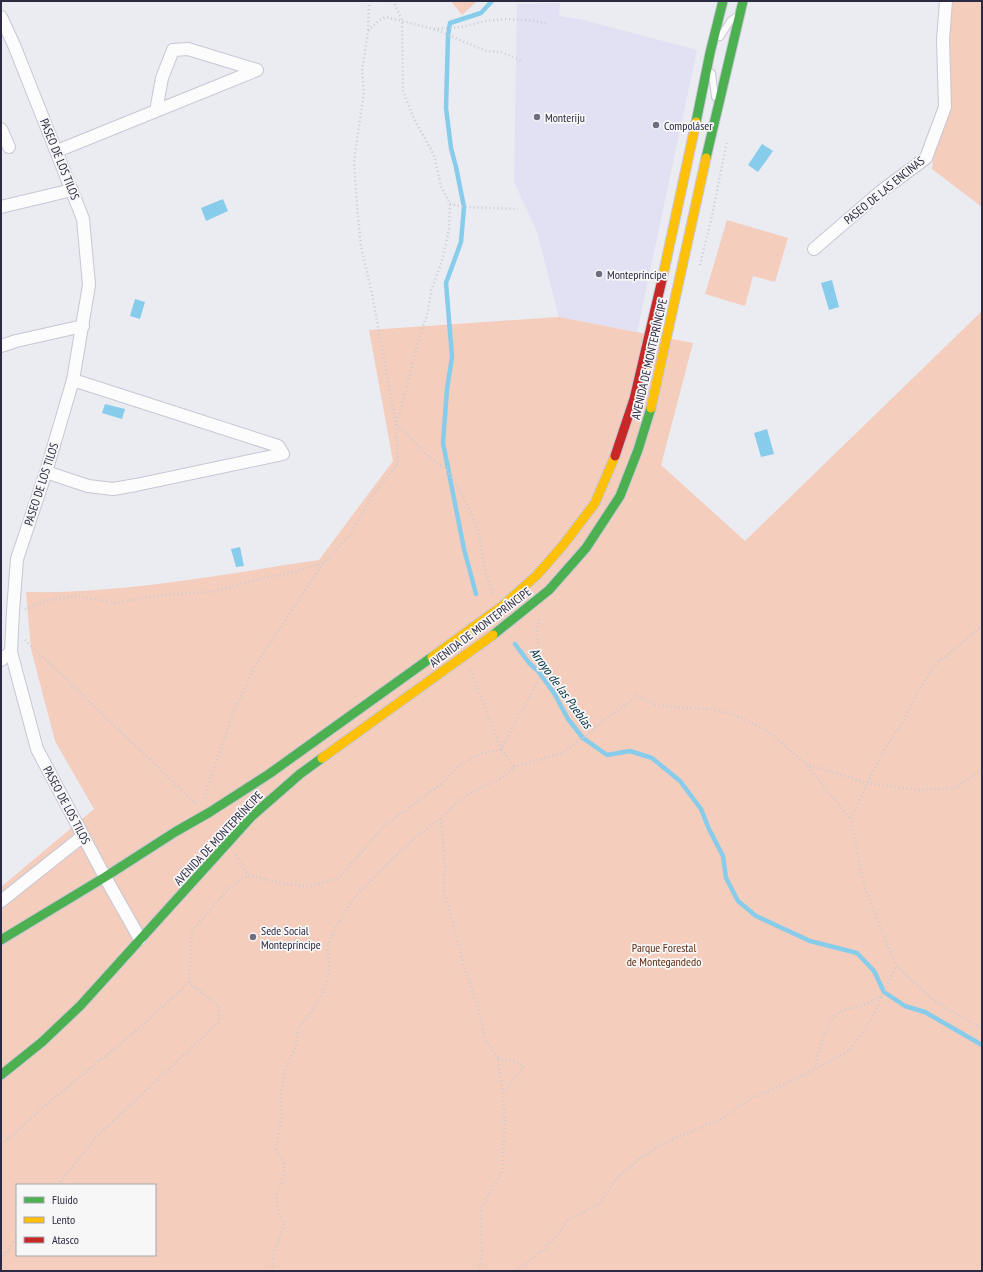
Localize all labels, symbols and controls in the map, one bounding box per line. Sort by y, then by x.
place label: Monteriju [545,110,585,125]
marker: Monteriju [532,112,542,122]
street label: PASEO DE LOS TILOS [37,116,83,202]
place label: Compoláser [664,118,713,133]
marker: Compoláser [651,120,661,130]
street label: PASEO DE LAS ENCINAS [841,153,927,227]
place label: Montepríncipe [607,267,667,282]
marker: Montepríncipe [594,269,604,279]
street label: AVENIDA DE MONTEPRÍNCIPE [628,297,670,421]
street label: PASEO DE LOS TILOS [21,441,61,527]
street label: AVENIDA DE MONTEPRÍNCIPE [426,584,534,670]
water label: Arroyo de las Pueblas [526,644,597,733]
street label: PASEO DE LOS TILOS [40,763,94,847]
street label: AVENIDA DE MONTEPRÍNCIPE [170,788,266,888]
place label: Sede Social Montepríncipe [261,923,321,952]
marker: Sede Social Montepríncipe [248,932,258,942]
park label: Parque Forestal de Montegandedo [627,940,701,969]
legend [16,1184,156,1256]
text: Fluido [52,1192,78,1207]
text: Lento [52,1212,75,1227]
text: Atasco [52,1232,79,1247]

